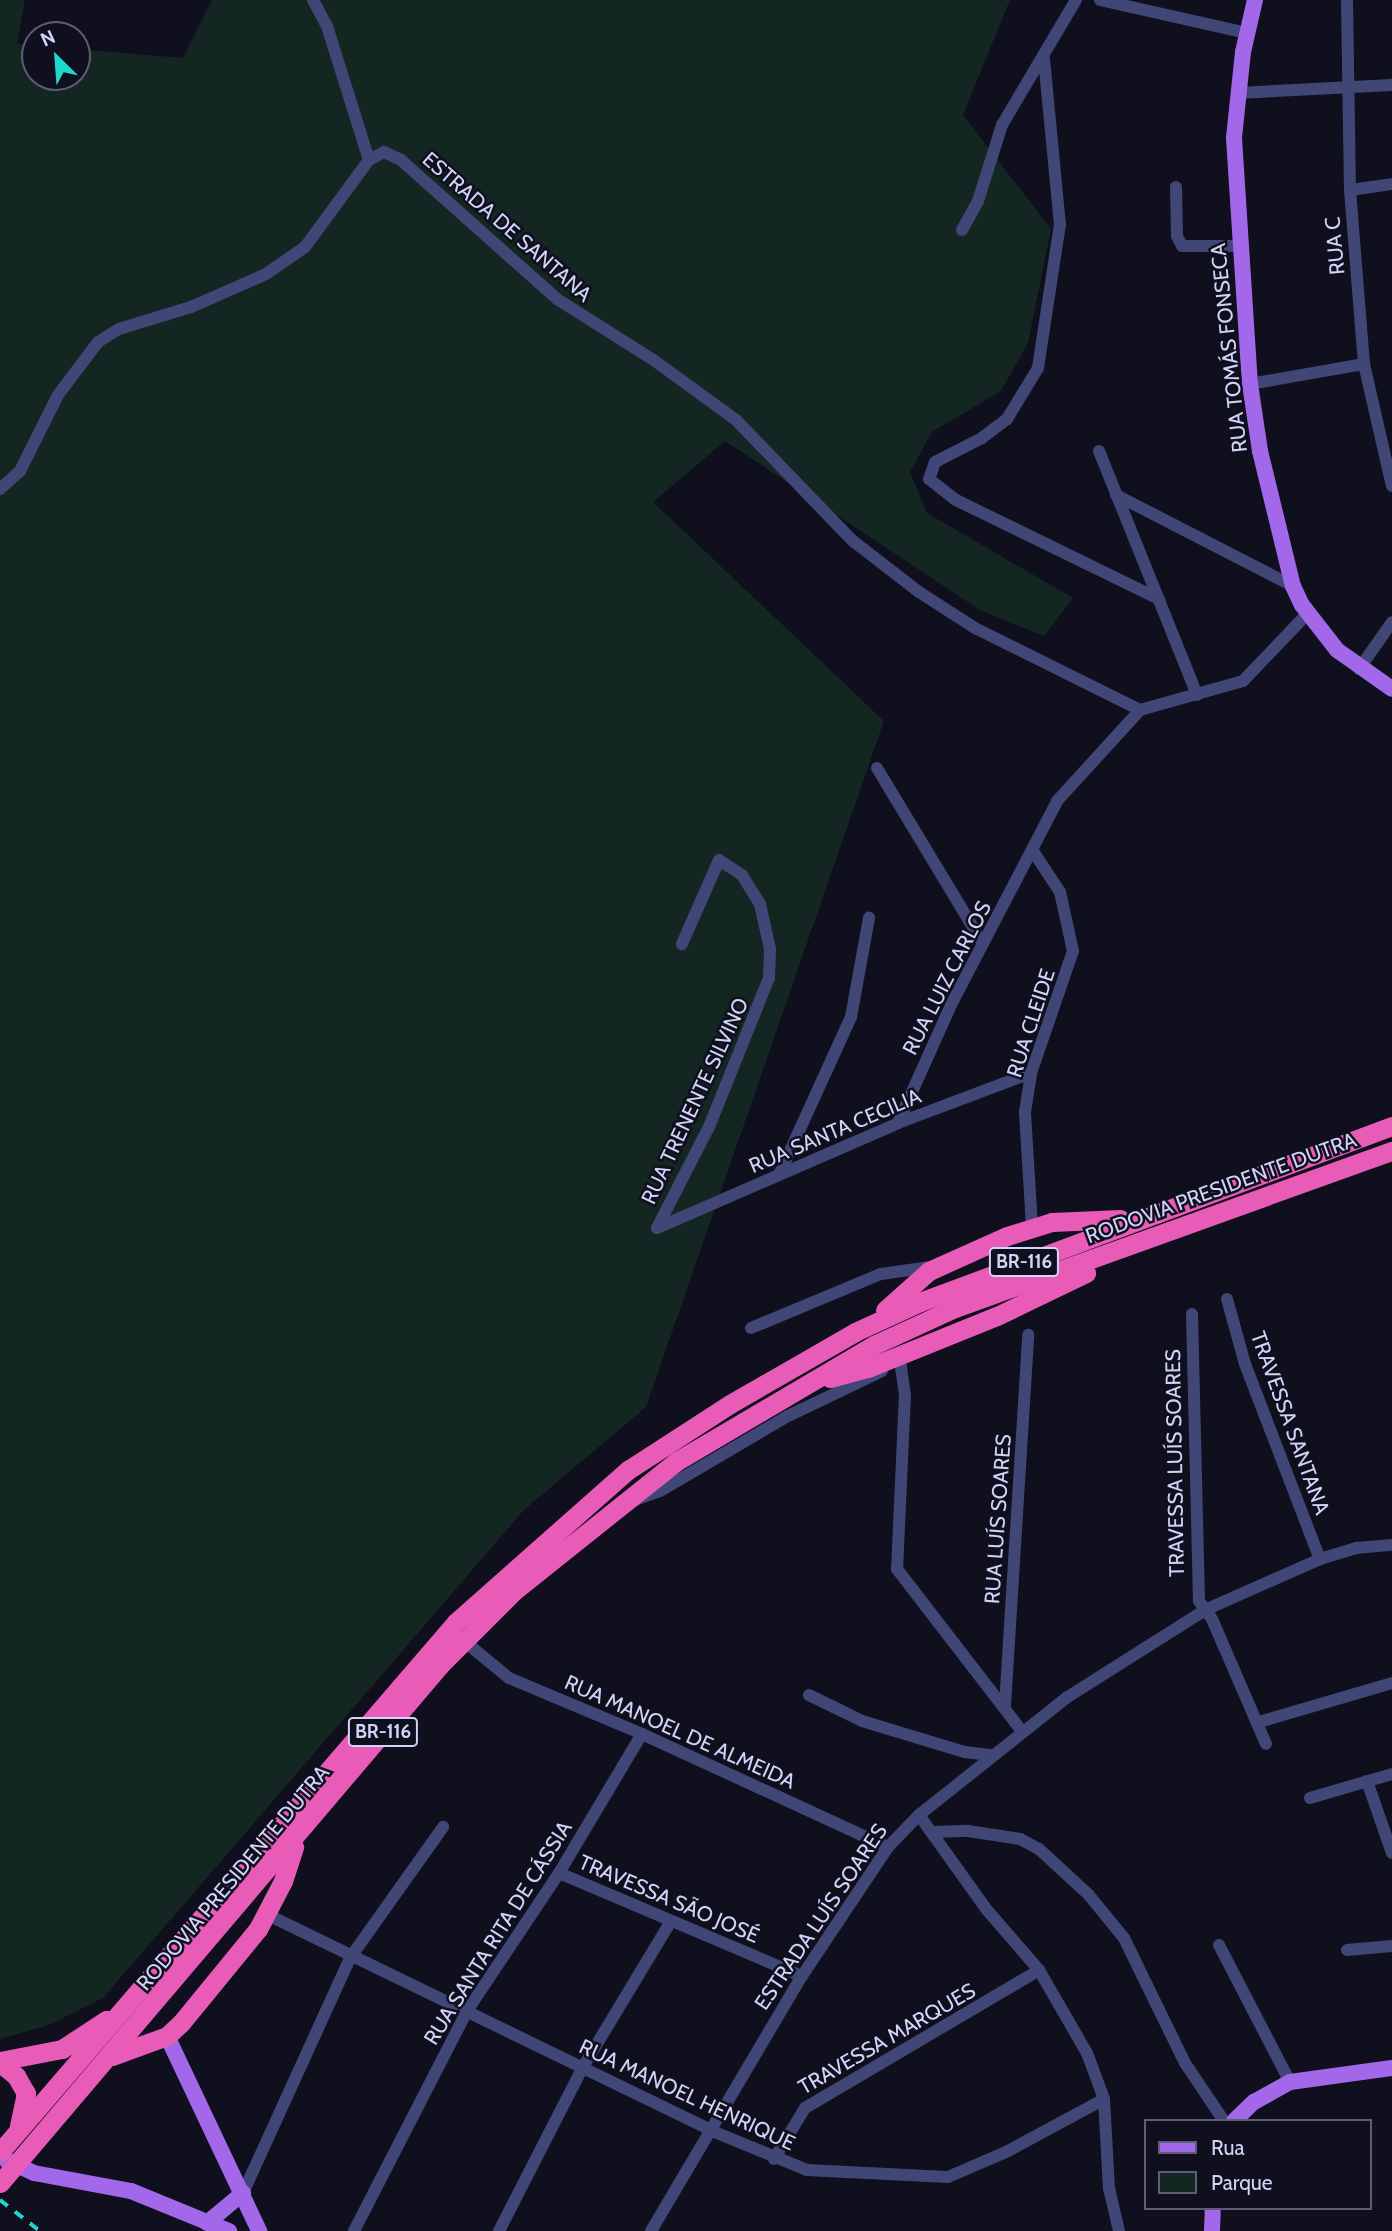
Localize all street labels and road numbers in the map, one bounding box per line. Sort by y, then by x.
street label: ESTRADA DE SANTANA [417,147,597,307]
street label: RUA C [1320,216,1350,276]
street label: RUA TOMÁS FONSECA [1205,242,1253,454]
street label: RUA LUIZ CARLOS [897,897,997,1059]
street label: RUA CLEIDE [1002,966,1060,1080]
street label: RUA TRENENTE SILVINO [636,994,754,1208]
street label: RUA SANTA CECILIA [745,1083,925,1179]
street label: RODOVIA PRESIDENTE DUTRA [1082,1127,1360,1249]
road number: BR-116 [987,1246,1061,1278]
street label: TRAVESSA SANTANA [1245,1328,1335,1518]
street label: TRAVESSA LUÍS SOARES [1160,1349,1190,1577]
street label: RUA LUÍS SOARES [979,1433,1017,1605]
street label: RUA MANOEL DE ALMEIDA [561,1670,799,1794]
road number: BR-116 [346,1716,420,1748]
street label: RODOVIA PRESIDENTE DUTRA [131,1760,335,1996]
street label: RUA SANTA RITA DE CÁSSIA [419,1817,577,2049]
street label: ESTRADA LUÍS SOARES [749,1819,893,2015]
street label: TRAVESSA SÃO JOSÉ [575,1850,763,1948]
street label: TRAVESSA MARQUES [794,1978,980,2100]
street label: RUA MANOEL HENRIQUE [575,2034,799,2156]

